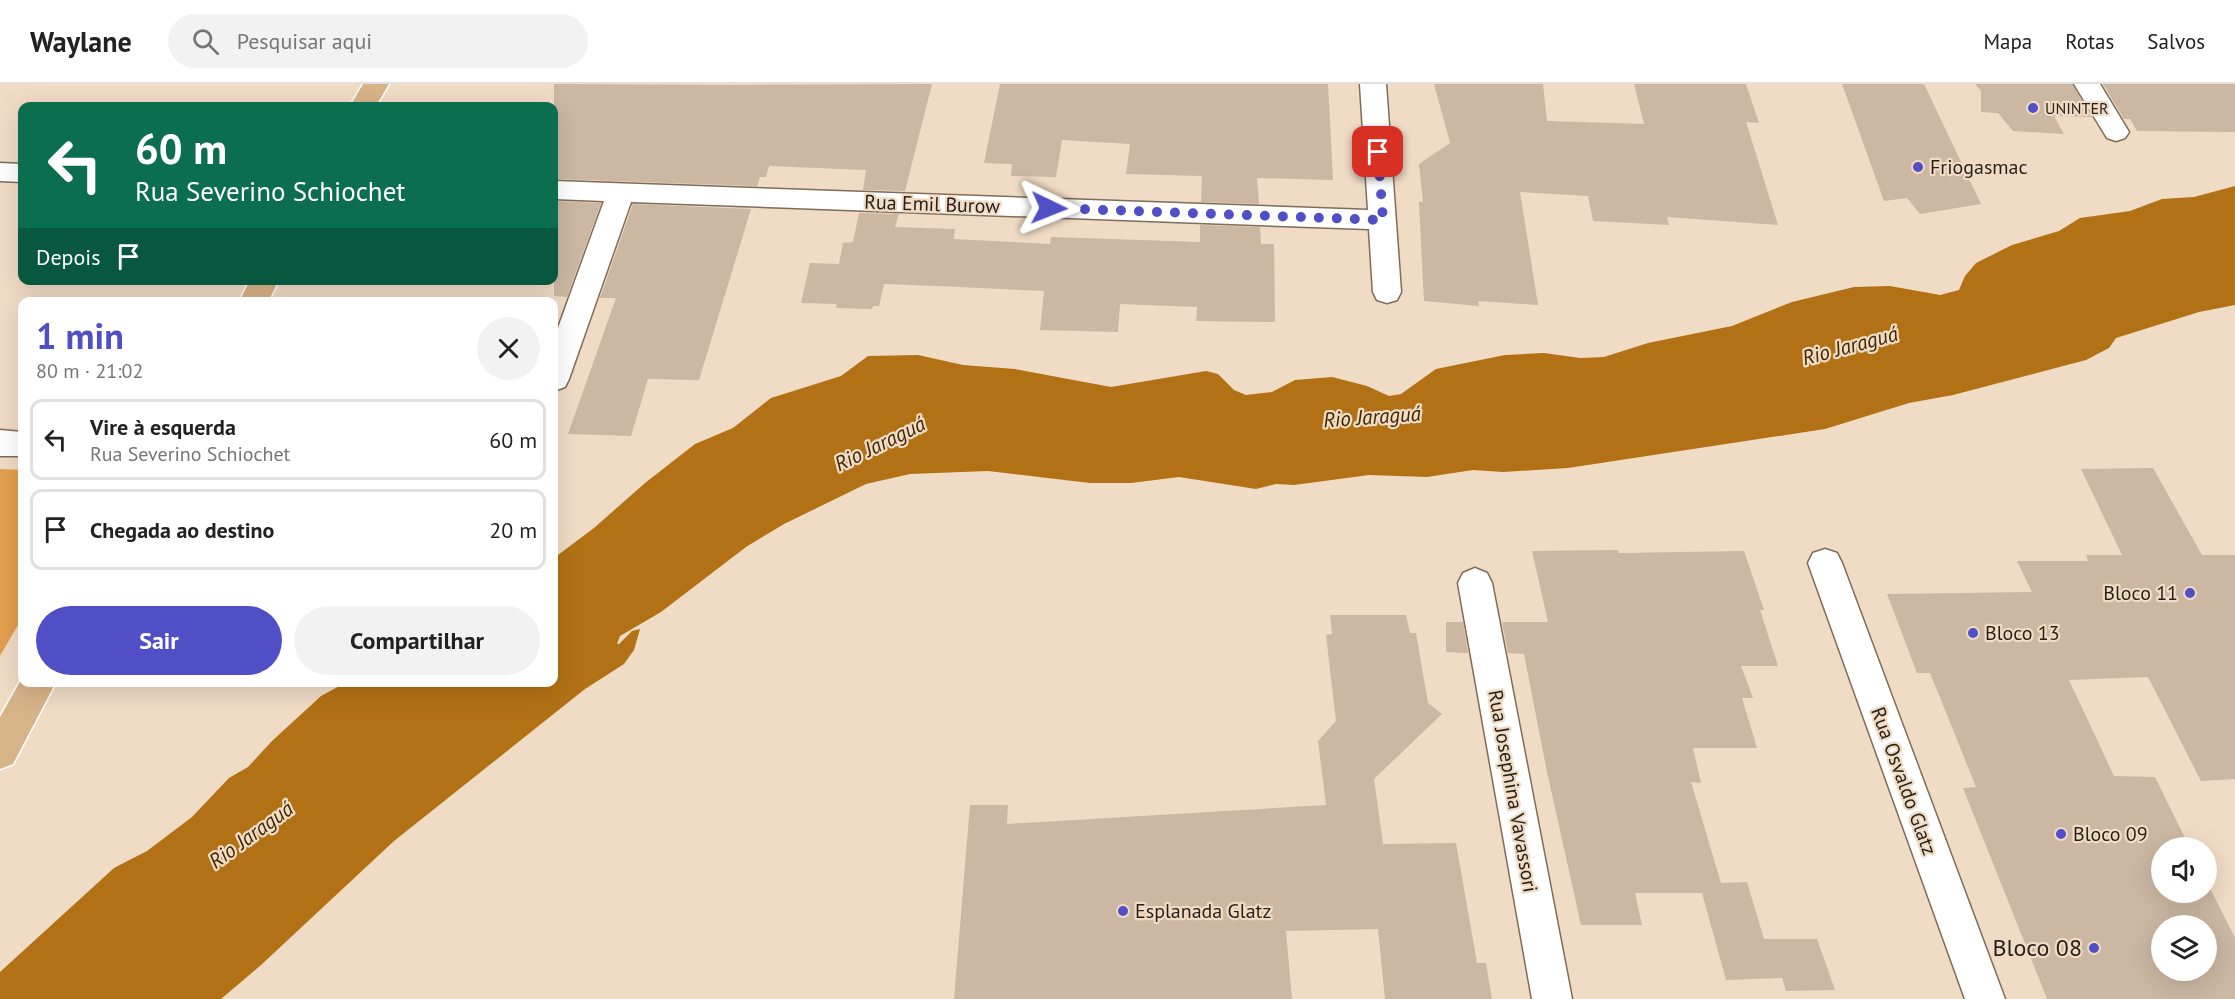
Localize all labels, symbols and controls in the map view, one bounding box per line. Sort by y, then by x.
search box [168,14,588,68]
text: Waylane [30,23,132,60]
icon: search [189,25,222,58]
text: Pesquisar aqui [237,27,372,55]
text: Mapa [1983,28,2032,55]
text: Rotas [2065,28,2114,55]
text: Salvos [2147,28,2205,55]
place label: UNINTER [2045,98,2109,118]
marker: UNINTER [2026,101,2040,115]
text: 60 m [135,121,227,176]
icon: left [36,126,114,204]
pin [1352,126,1403,177]
icon: arrive [1361,135,1394,168]
place label: Friogasmac [1930,154,2027,180]
marker: Friogasmac [1911,160,1925,174]
text: Rua Severino Schiochet [135,174,406,208]
position arrow [1017,176,1081,240]
street label: Rua Emil Burow [864,189,1001,219]
icon: arrive [112,240,145,273]
text: Depois [36,243,100,271]
text: 1 min [36,312,124,359]
button: close [477,317,540,380]
water label: Rio Jaraguá [1799,320,1901,371]
text: 80 m · 21:02 [36,358,143,384]
water label: Rio Jaraguá [1322,400,1422,433]
water label: Rio Jaraguá [830,410,930,477]
text: Vire à esquerda [90,413,236,441]
icon: left [39,423,72,456]
text: 60 m [489,426,537,454]
text: Rua Severino Schiochet [90,441,290,467]
icon: arrive [39,513,72,546]
text: Chegada ao destino [90,516,274,544]
text: 20 m [489,516,537,544]
place label: Bloco 11 [2103,580,2178,606]
marker: Bloco 11 [2183,586,2197,600]
button: Sair [36,606,282,675]
button: Compartilhar [294,606,540,675]
place label: Bloco 13 [1985,620,2060,646]
marker: Bloco 13 [1966,626,1980,640]
street label: Rua Josephina Vavassori [1482,688,1544,894]
street label: Rua Osvaldo Glatz [1865,703,1943,859]
water label: Rio Jaraguá [203,794,299,874]
place label: Bloco 09 [2073,821,2148,847]
marker: Bloco 09 [2054,827,2068,841]
map controls [2151,837,2217,981]
button: sound [2151,837,2217,903]
place label: Esplanada Glatz [1135,898,1271,924]
marker: Esplanada Glatz [1116,904,1130,918]
button: layers [2151,915,2217,981]
place label: Bloco 08 [1992,932,2082,963]
marker: Bloco 08 [2087,941,2101,955]

